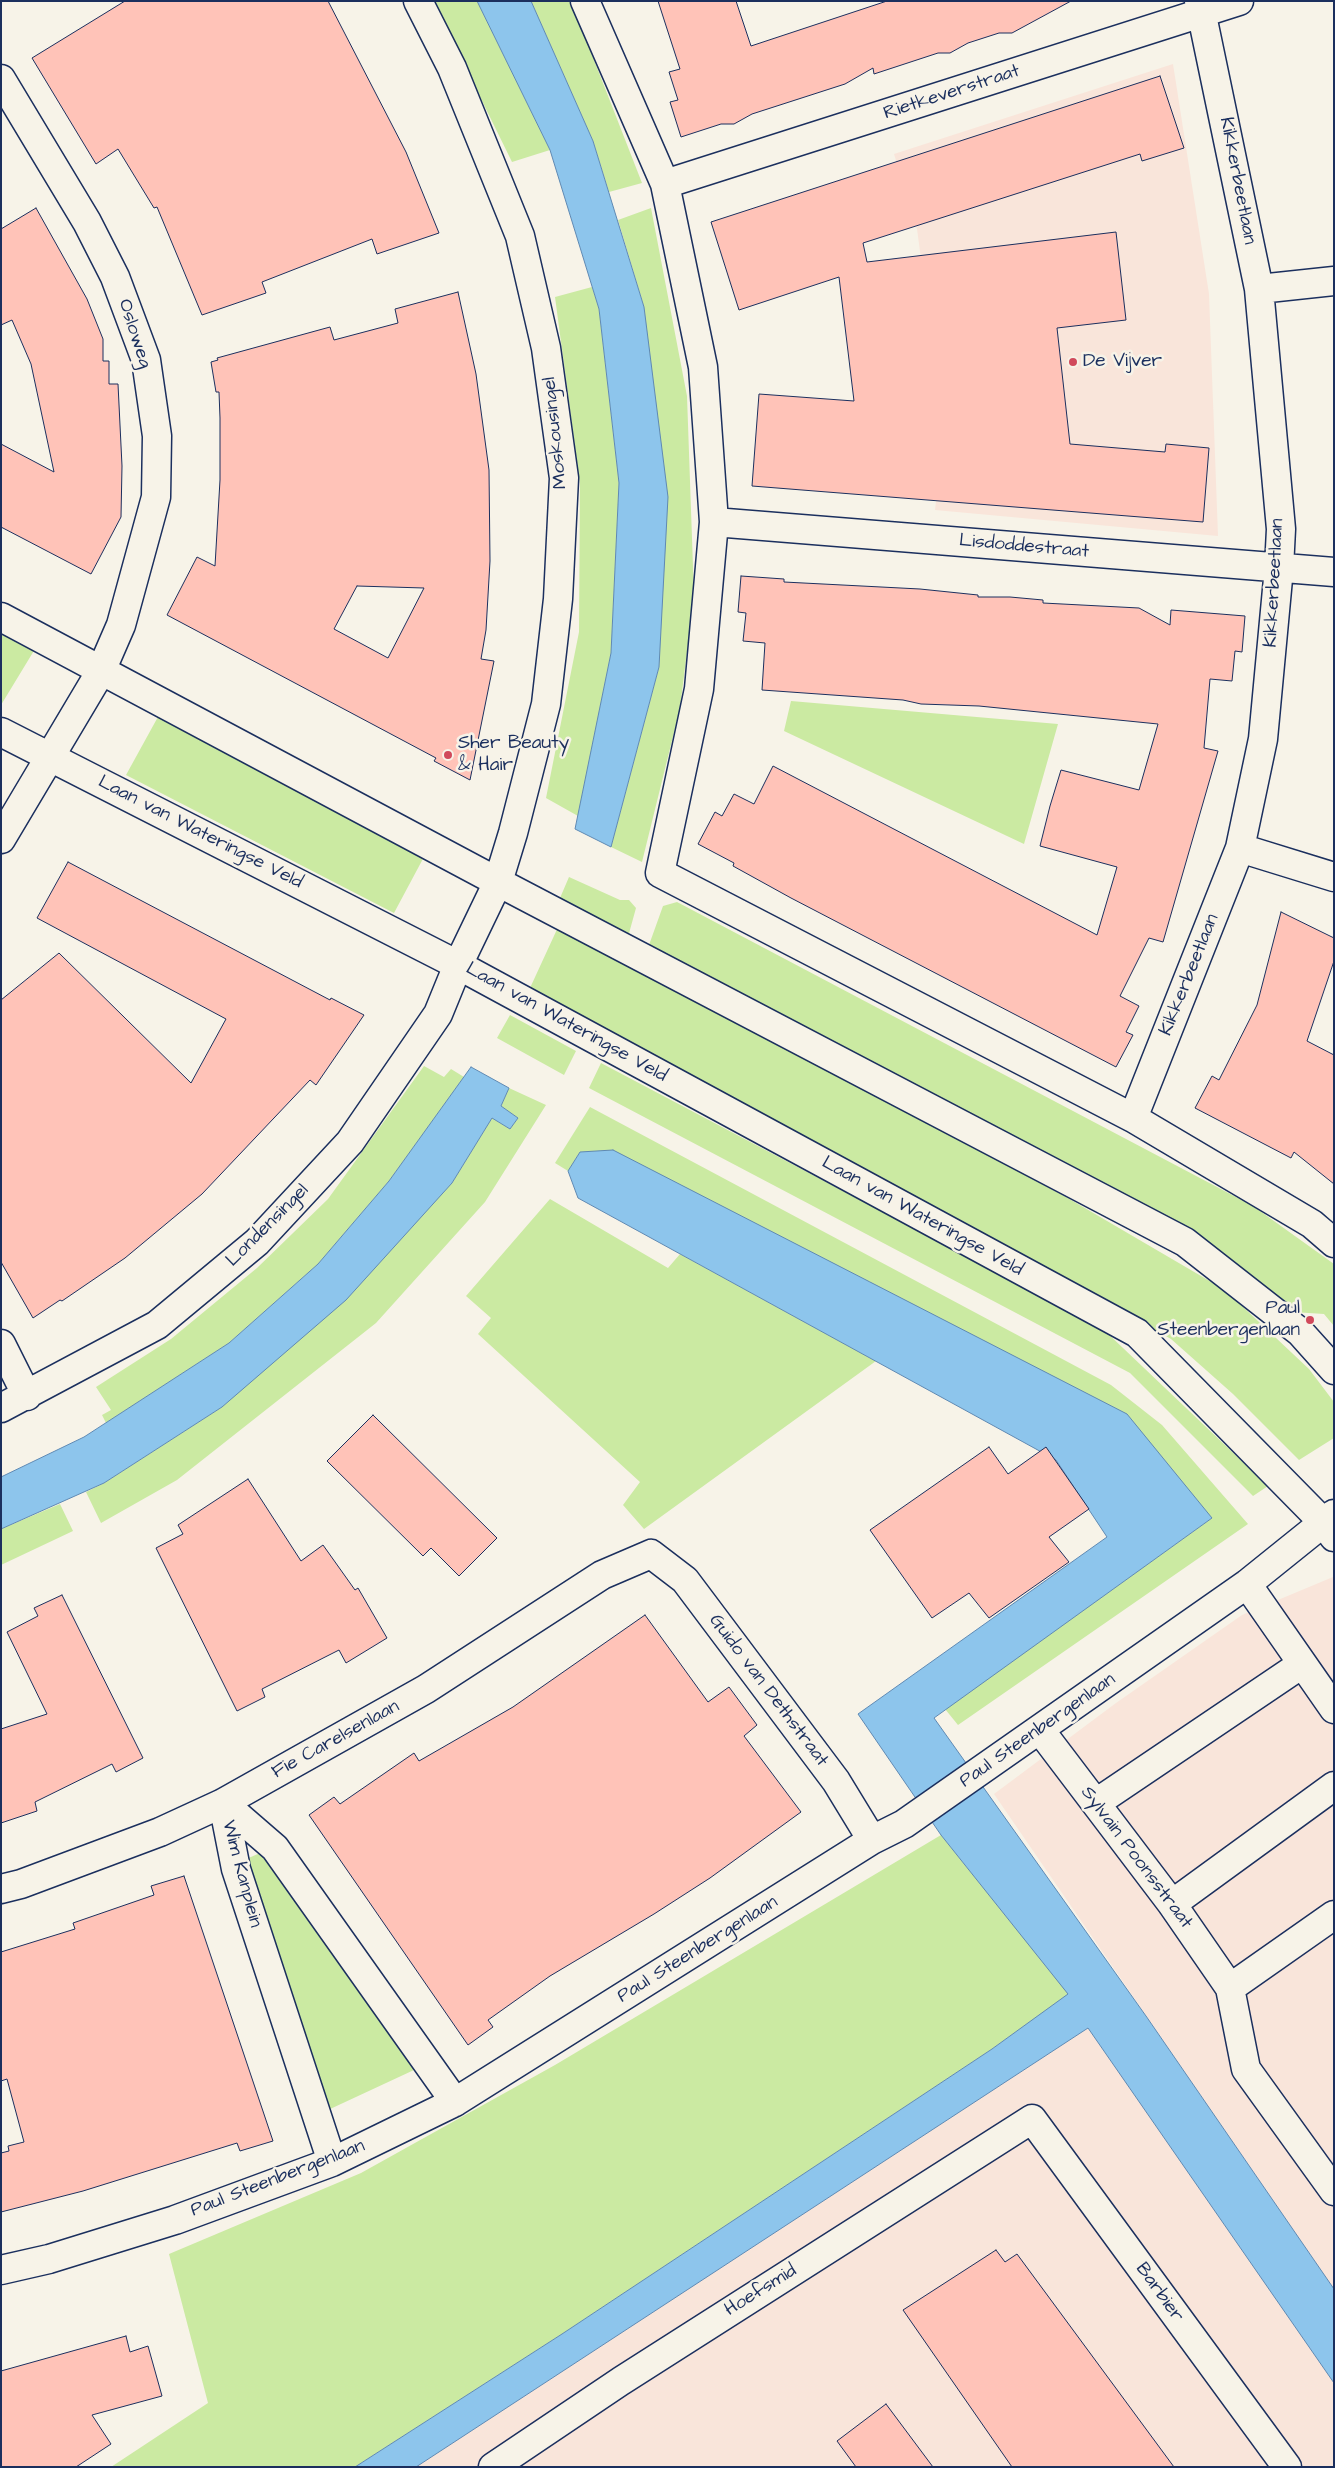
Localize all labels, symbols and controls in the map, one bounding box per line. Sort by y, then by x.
street label: Rietkeverstraat [881,60,1023,126]
street label: Kikkerbeetlaan [1213,115,1261,247]
street label: Osloweg [112,297,156,371]
place label: De Vijver [1083,351,1162,373]
marker: De Vijver [1067,356,1079,368]
street label: Moskousingel [539,376,573,490]
street label: Kikkerbeetlaan [1260,518,1290,648]
street label: Lisdoddestraat [958,530,1090,564]
place label: Sher Beauty & Hair [458,733,569,777]
marker: Sher Beauty & Hair [442,749,454,761]
street label: Laan van Wateringse Veld [94,771,306,895]
street label: Kikkerbeetlaan [1155,911,1225,1039]
street label: Laan van Wateringse Veld [461,958,671,1088]
street label: Laan van Wateringse Veld [817,1152,1027,1282]
street label: Londensingel [222,1180,314,1272]
place label: Paul Steenbergenlaan [1157,1298,1300,1342]
marker: Paul Steenbergenlaan [1304,1314,1316,1326]
street label: Guido van Dethstraat [703,1610,833,1772]
street label: Paul Steenbergenlaan [956,1669,1120,1793]
street label: Fie Carelsenlaan [268,1696,404,1784]
street label: Sylvain Poonsstraat [1075,1782,1197,1934]
street label: Wim Kanplein [216,1818,266,1930]
street label: Paul Steenbergenlaan [614,1891,782,2009]
street label: Paul Steenbergenlaan [188,2135,368,2223]
street label: Barbier [1130,2259,1188,2327]
street label: Hoefsmid [721,2260,801,2322]

